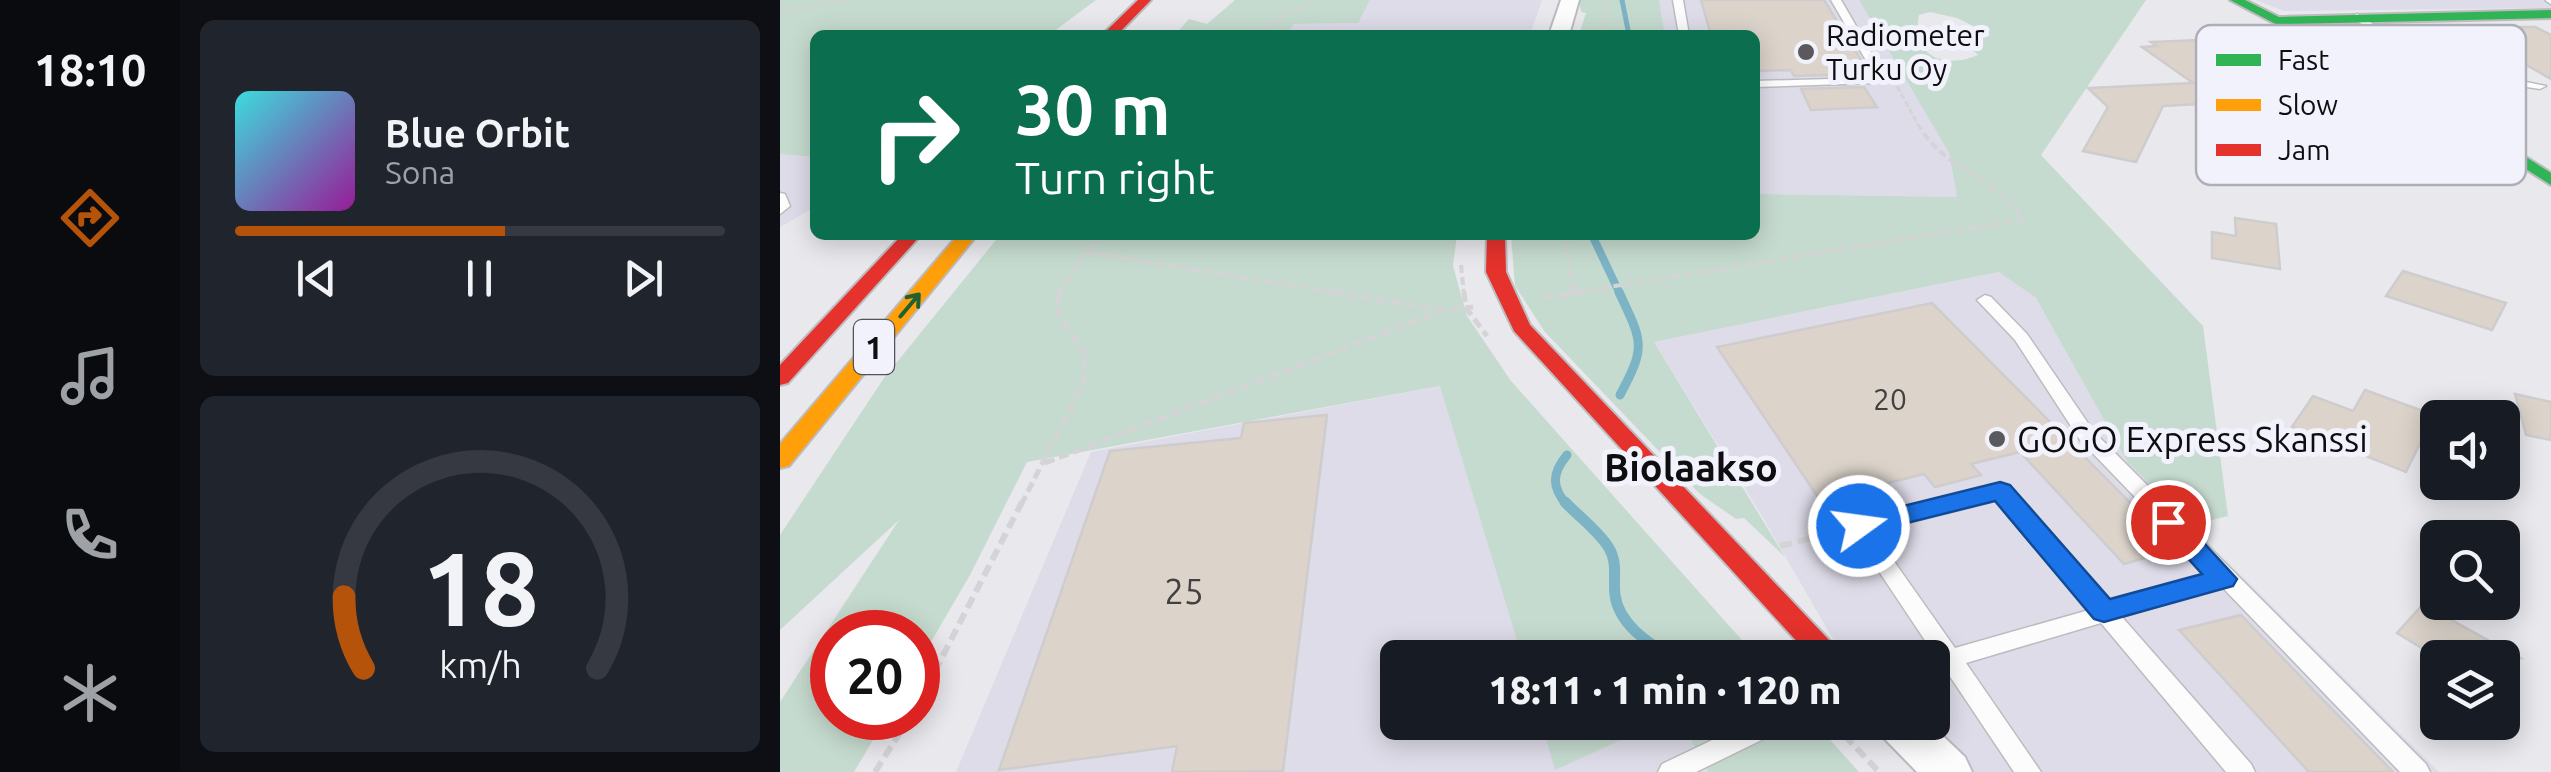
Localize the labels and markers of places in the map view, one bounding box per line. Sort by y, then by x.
place label: Radiometer Turku Oy [1826,18,1985,86]
marker: Radiometer Turku Oy [1795,41,1817,63]
place label: GOGO Express Skanssi [2017,419,2368,459]
marker: GOGO Express Skanssi [1986,428,2008,450]
pin [2126,480,2211,565]

